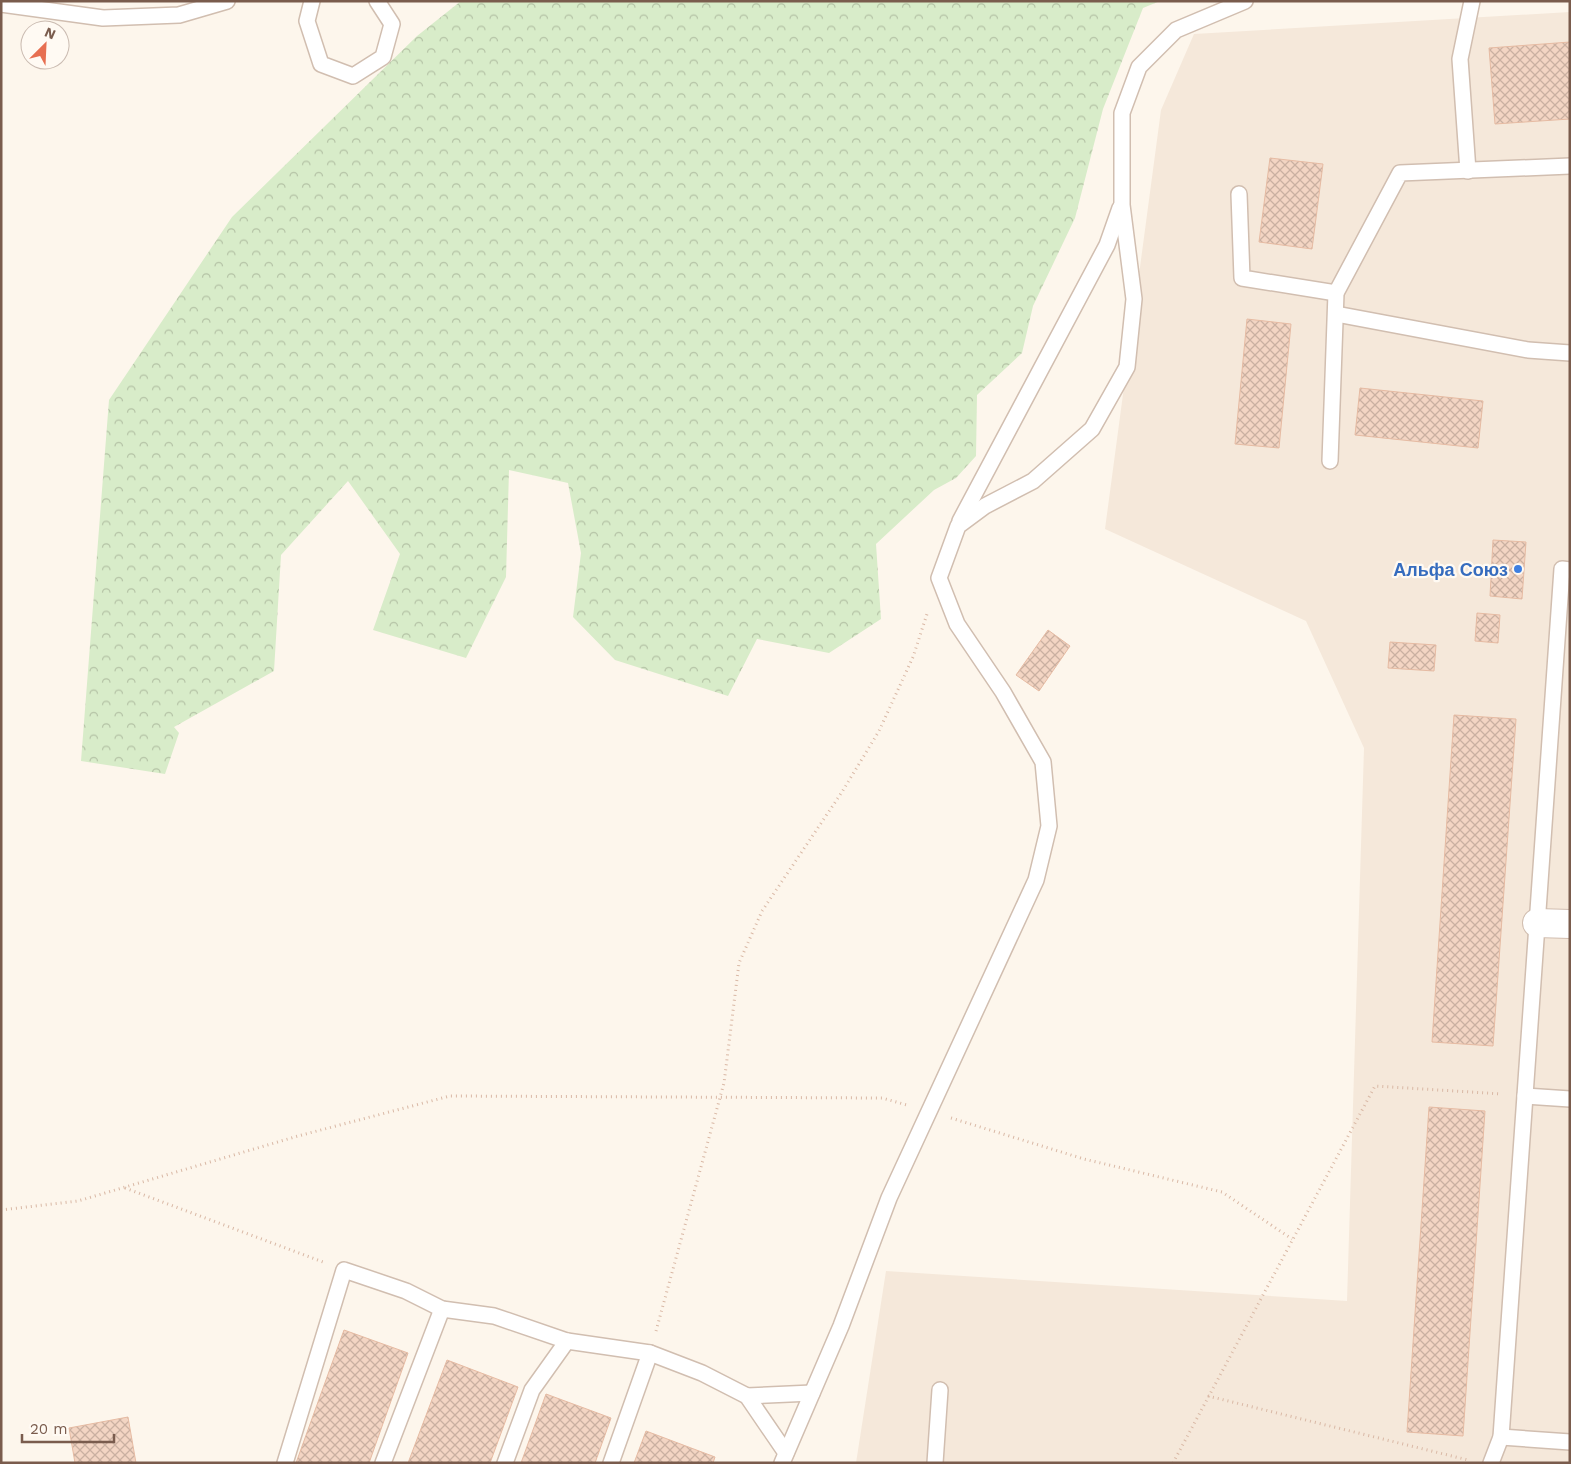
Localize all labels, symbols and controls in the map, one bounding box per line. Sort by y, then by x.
north arrow [20,20,70,70]
text: N [42,24,58,43]
place label: Альфа Союз [1393,559,1508,580]
marker: Альфа Союз [1512,563,1524,575]
scale bar [22,1412,115,1444]
text: 20 m [30,1420,68,1438]

